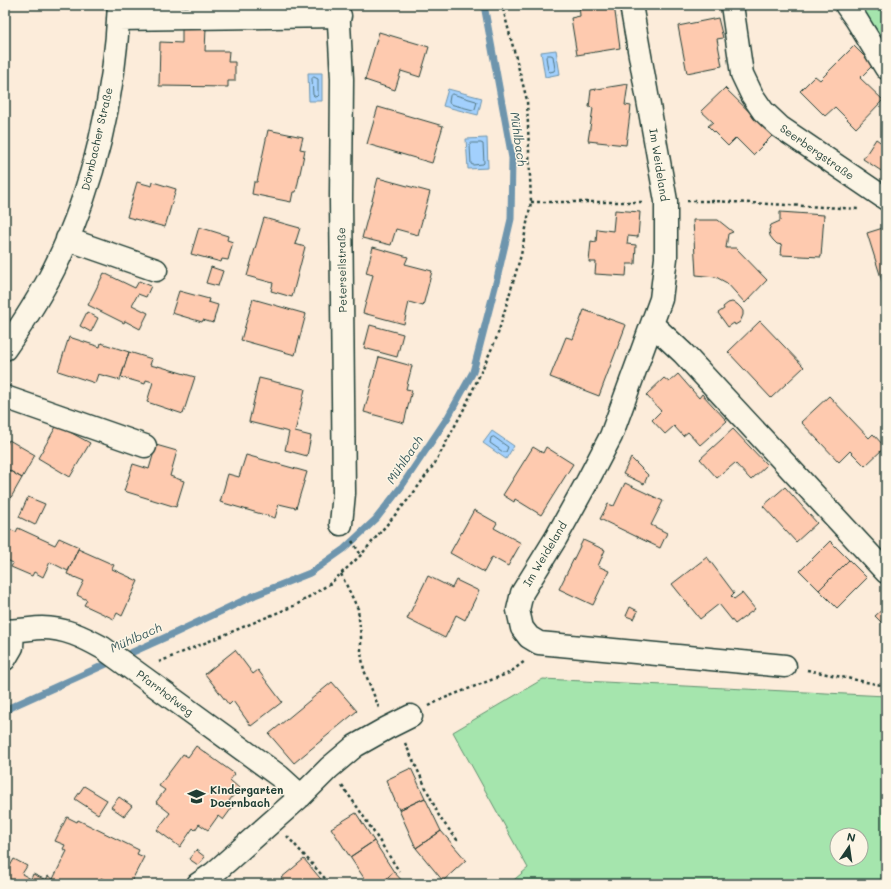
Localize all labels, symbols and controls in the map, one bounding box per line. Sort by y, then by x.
street label: Dörnbacher Straße [77,86,116,192]
water label: Mühlbach [507,111,531,167]
street label: Seerbergstraße [777,120,858,183]
street label: Im Weideland [646,127,673,202]
street label: Peterseilstraße [333,227,350,313]
water label: Mühlbach [382,432,426,487]
street label: Im Weideland [519,518,570,589]
water label: Mühlbach [107,619,164,656]
street label: Pfarrhofweg [134,666,197,719]
place label: Kindergarten Doernbach [210,782,283,810]
school or university icon: Kindergarten Doernbach [187,786,207,806]
north arrow [829,827,869,867]
text: N [846,829,857,845]

